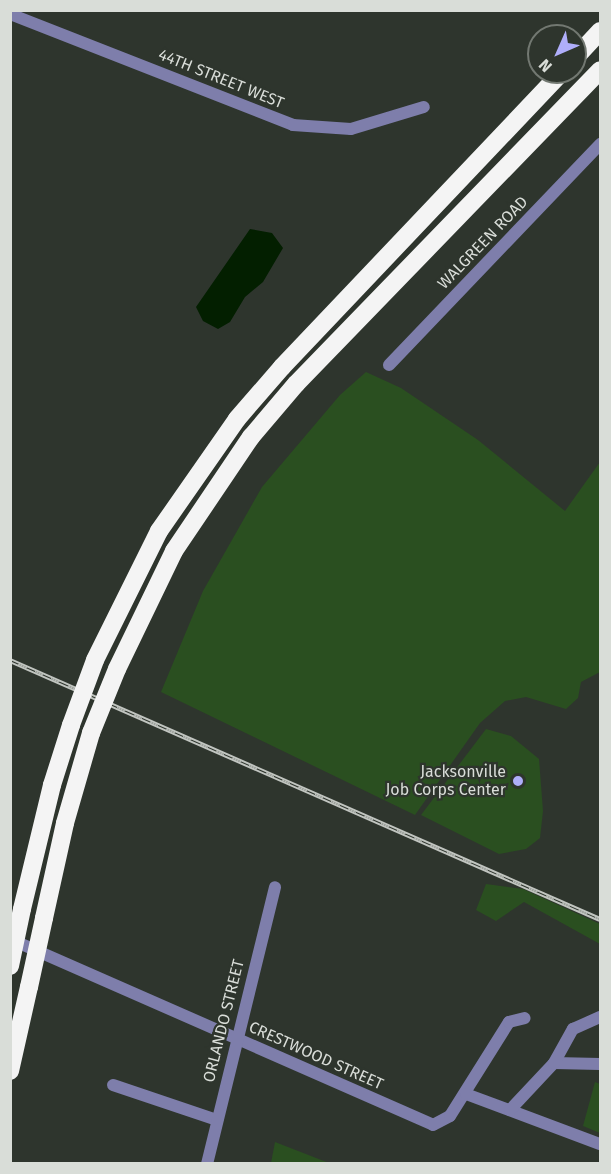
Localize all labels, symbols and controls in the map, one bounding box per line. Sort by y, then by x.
north arrow [527,24,587,84]
street label: 44TH STREET WEST [155,45,287,113]
text: N [535,55,556,76]
street label: WALGREEN ROAD [434,193,532,293]
place label: Jacksonville Job Corps Center [385,762,506,800]
marker: Jacksonville Job Corps Center [511,774,525,788]
street label: ORLANDO STREET [199,957,249,1085]
street label: CRESTWOOD STREET [246,1018,386,1094]

